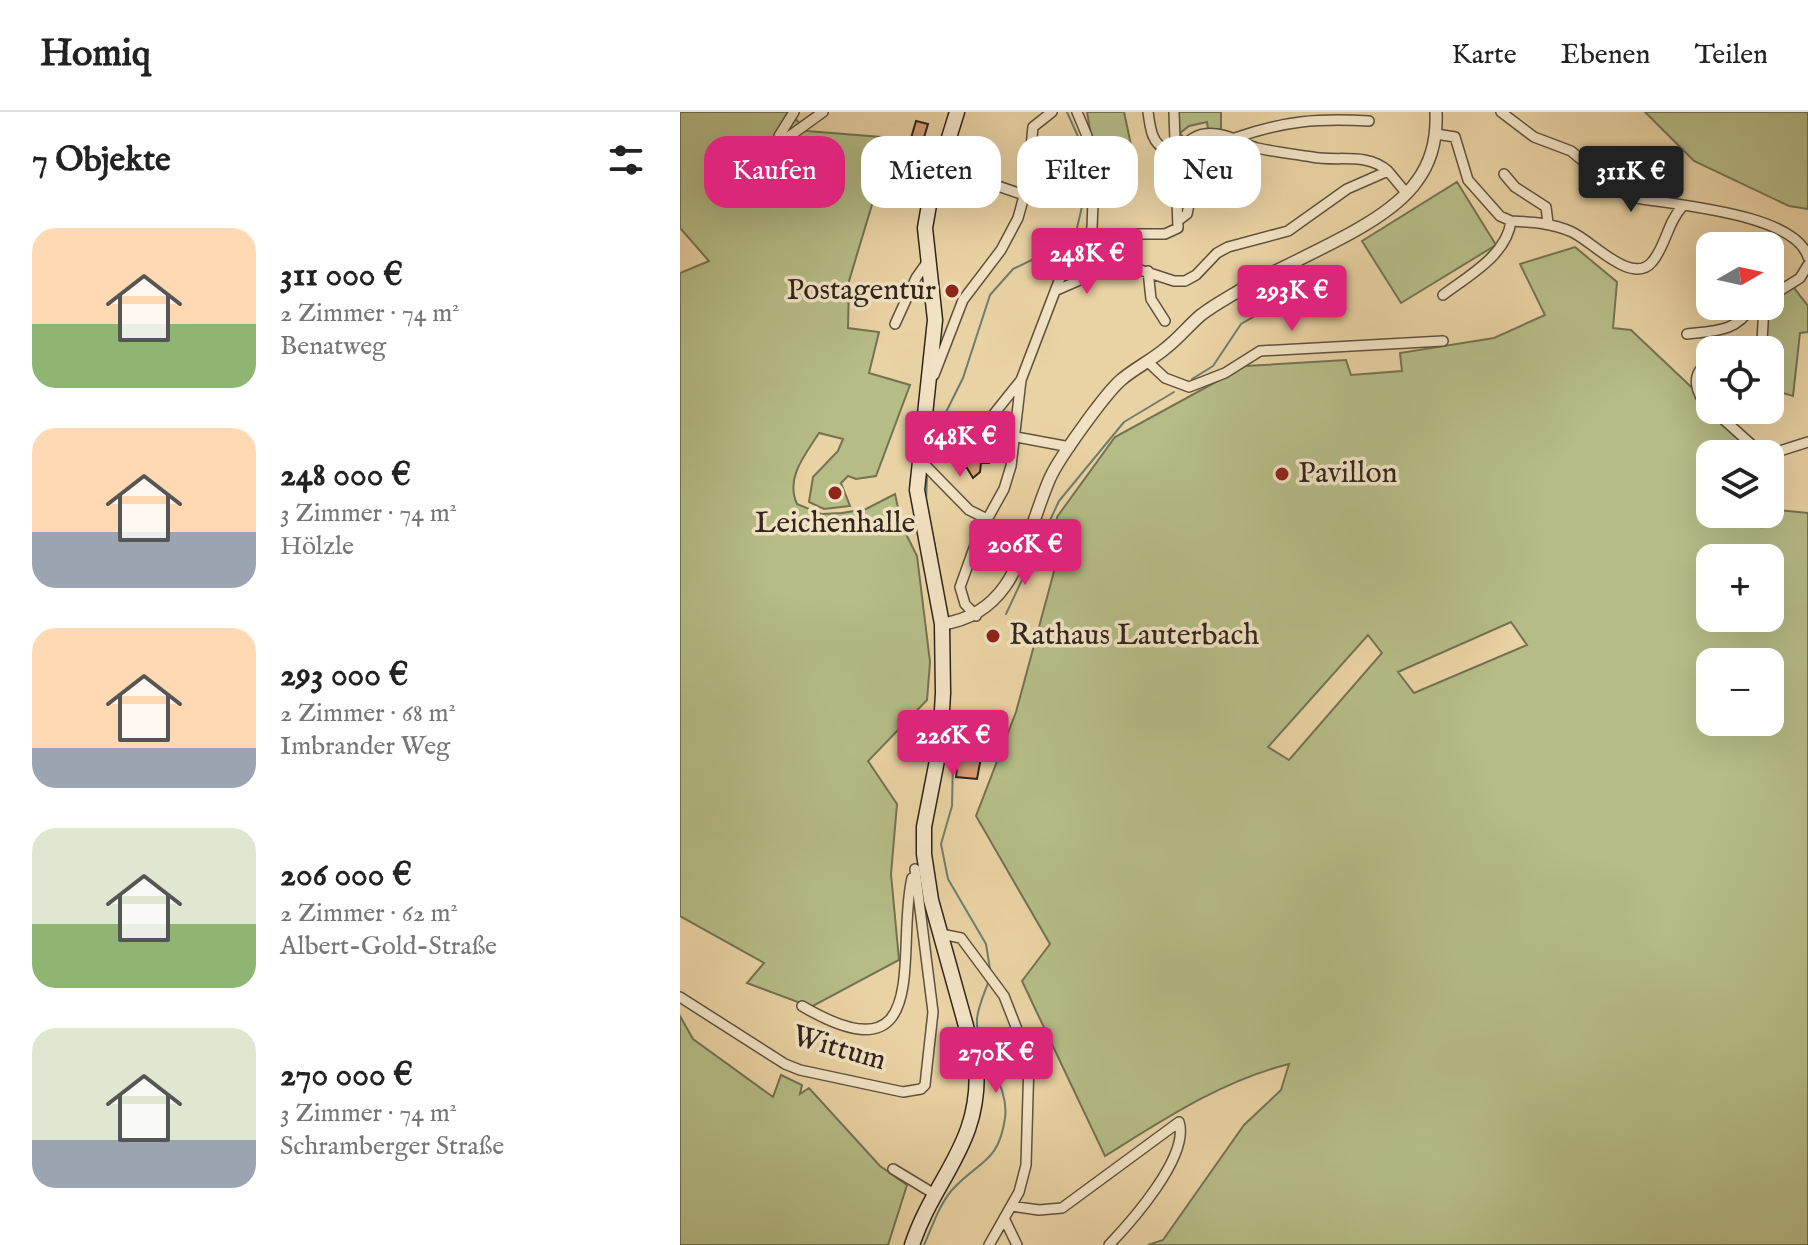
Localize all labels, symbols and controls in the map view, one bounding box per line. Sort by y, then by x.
text: Homiq [40,31,151,79]
text: Karte [1451,38,1516,73]
text: Ebenen [1560,38,1650,73]
text: Teilen [1694,38,1768,73]
chip: Kaufen [704,136,845,208]
chip: Mieten [861,136,1001,208]
chip: Filter [1017,136,1138,208]
chip: Neu [1154,136,1261,208]
icon: filters [604,138,648,182]
text: 7 Objekte [32,139,171,182]
pin: 311K € [1566,146,1696,214]
text: 311K € [1597,155,1665,188]
pin: 248K € [1022,228,1152,296]
north arrow [1696,232,1784,320]
map controls [1696,232,1784,736]
text: 248K € [1050,237,1124,270]
text: 311 000 € [280,254,403,297]
icon: home [96,260,192,356]
pin: 293K € [1227,265,1357,333]
place label: Postagentur [786,272,936,310]
text: 293K € [1256,274,1328,307]
marker: Postagentur [943,282,961,300]
text: 2 Zimmer · 74 m² [280,297,460,330]
text: Benatweg [280,330,386,363]
button: locate [1696,336,1784,424]
pin: 648K € [895,411,1025,479]
text: 648K € [923,420,997,453]
button: layers [1696,440,1784,528]
text: 248 000 € [280,454,411,497]
place label: Pavillon [1298,455,1397,493]
icon: home [96,460,192,556]
marker: Pavillon [1273,465,1291,483]
marker: Leichenhalle [826,484,844,502]
text: 3 Zimmer · 74 m² [280,497,457,530]
place label: Leichenhalle [755,505,915,543]
pin: 206K € [960,519,1090,587]
text: 206K € [987,528,1063,561]
text: Hölzle [280,530,354,563]
button: + [1696,544,1784,632]
place label: Rathaus Lauterbach [1009,617,1259,655]
marker: Rathaus Lauterbach [984,627,1002,645]
button: − [1696,648,1784,736]
text: 293 000 € [280,654,408,697]
icon: home [96,660,192,756]
text: 2 Zimmer · 68 m² [280,697,456,730]
pin: 226K € [888,710,1018,778]
text: 226K € [915,719,991,752]
text: Imbrander Weg [280,730,450,763]
text: 206 000 € [280,854,412,897]
icon: home [96,860,192,956]
text: 2 Zimmer · 62 m² [280,897,458,930]
text: Albert-Gold-Straße [280,930,497,963]
street label: Wittum [788,1018,890,1080]
pin: 270K € [931,1027,1061,1095]
text: 270K € [958,1036,1034,1069]
text: 270 000 € [280,1054,413,1097]
icon: home [96,1060,192,1156]
text: 3 Zimmer · 74 m² [280,1097,457,1130]
text: Schramberger Straße [280,1130,504,1163]

